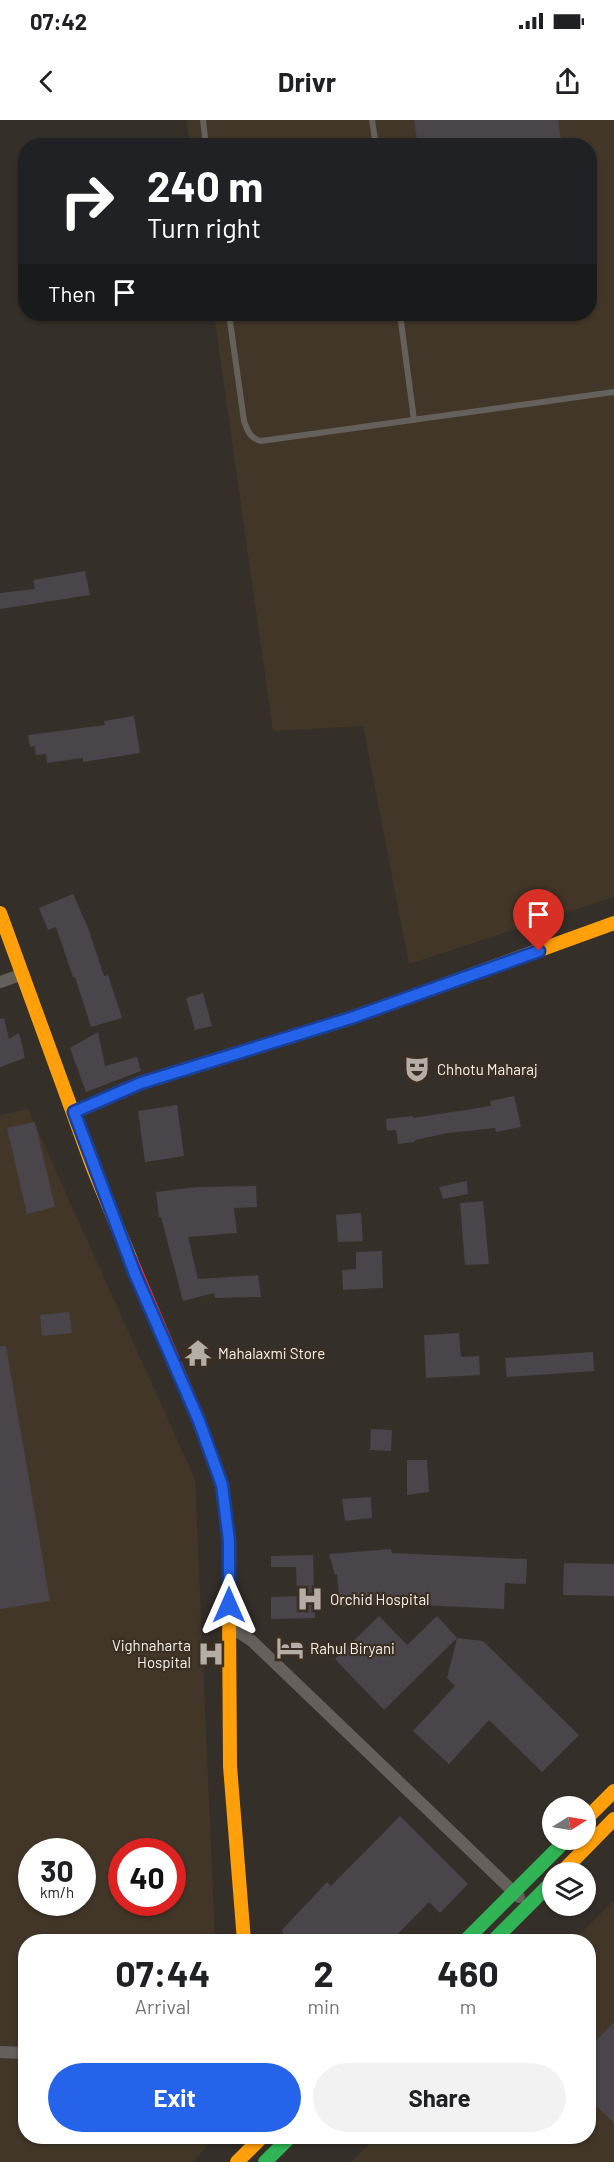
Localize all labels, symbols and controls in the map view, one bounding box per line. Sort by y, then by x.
text: 07:42 [30,8,87,34]
icon: back [30,65,63,98]
text: Drivr [278,65,336,97]
icon: share [551,65,584,98]
text: 240 m [147,160,263,210]
icon: right [48,162,126,240]
text: Turn right [147,211,261,243]
icon: arrive [108,276,141,309]
text: Then [48,280,96,306]
pin [513,889,564,951]
icon: arrive [522,898,555,931]
theatre icon: Chhotu Maharaj [402,1054,432,1084]
place label: Chhotu Maharaj [437,1060,538,1078]
temple icon: Mahalaxmi Store [183,1338,213,1368]
place label: Mahalaxmi Store [218,1344,325,1362]
position arrow [197,1573,261,1637]
hospital icon: Orchid Hospital [295,1584,325,1614]
place label: Orchid Hospital [330,1590,430,1608]
hotel icon: Rahul Biryani [275,1633,305,1663]
place label: Vighnaharta Hospital [112,1636,191,1671]
hospital icon: Vighnaharta Hospital [196,1639,226,1669]
place label: Rahul Biryani [310,1639,395,1657]
north arrow [542,1796,596,1850]
map controls [542,1796,596,1916]
speed limit sign: 40 [108,1838,186,1916]
text: 30 [40,1852,74,1888]
button: layers [542,1862,596,1916]
text: km/h [40,1883,74,1901]
text: 07:44 [115,1951,210,1994]
text: 2 [314,1951,334,1994]
text: 460 [437,1951,499,1994]
text: Arrival [135,1994,191,2018]
text: min [307,1994,340,2018]
text: m [460,1994,476,2018]
button: Exit [48,2063,301,2132]
button: Share [313,2063,566,2132]

